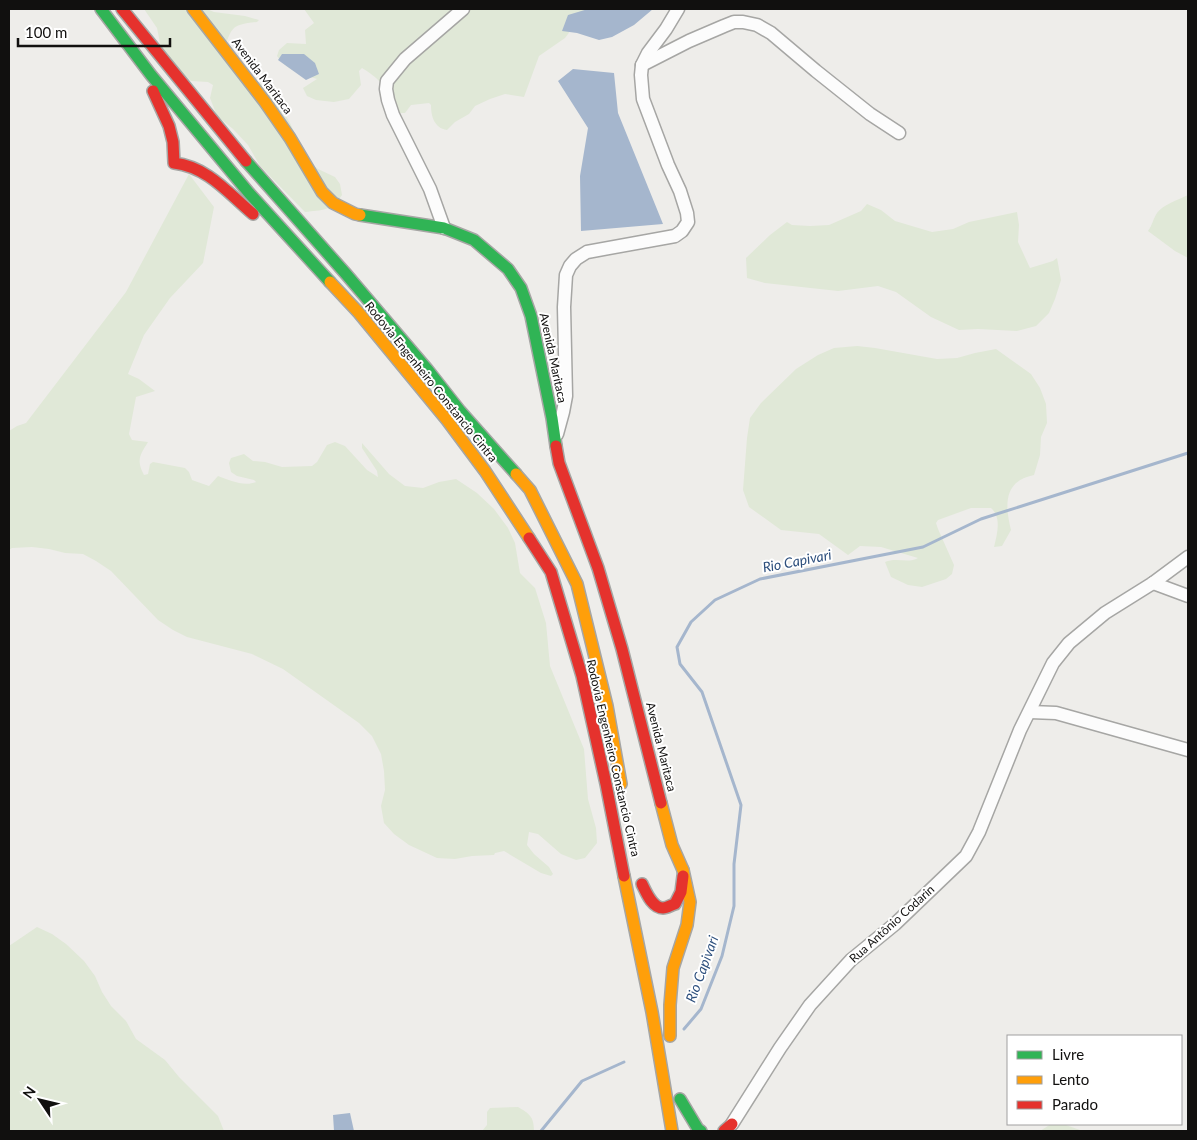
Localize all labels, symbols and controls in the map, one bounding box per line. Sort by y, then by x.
scale bar [18,15,170,47]
text: 100 m [25,23,67,41]
street label: Avenida Maritaca [229,35,296,117]
street label: Rodovia Engenheiro Constancio Cintra [362,298,501,465]
street label: Avenida Maritaca [537,312,570,404]
water label: Rio Capivari [761,545,834,576]
street label: Rodovia Engenheiro Constancio Cintra [583,658,644,858]
street label: Avenida Maritaca [643,701,680,793]
street label: Rua Antônio Codarin [846,882,937,966]
water label: Rio Capivari [682,932,722,1005]
legend [1007,1035,1182,1125]
text: Livre [1052,1045,1084,1063]
text: Lento [1052,1070,1089,1088]
north arrow [15,1075,65,1125]
text: N [19,1083,39,1102]
text: Parado [1052,1095,1098,1113]

